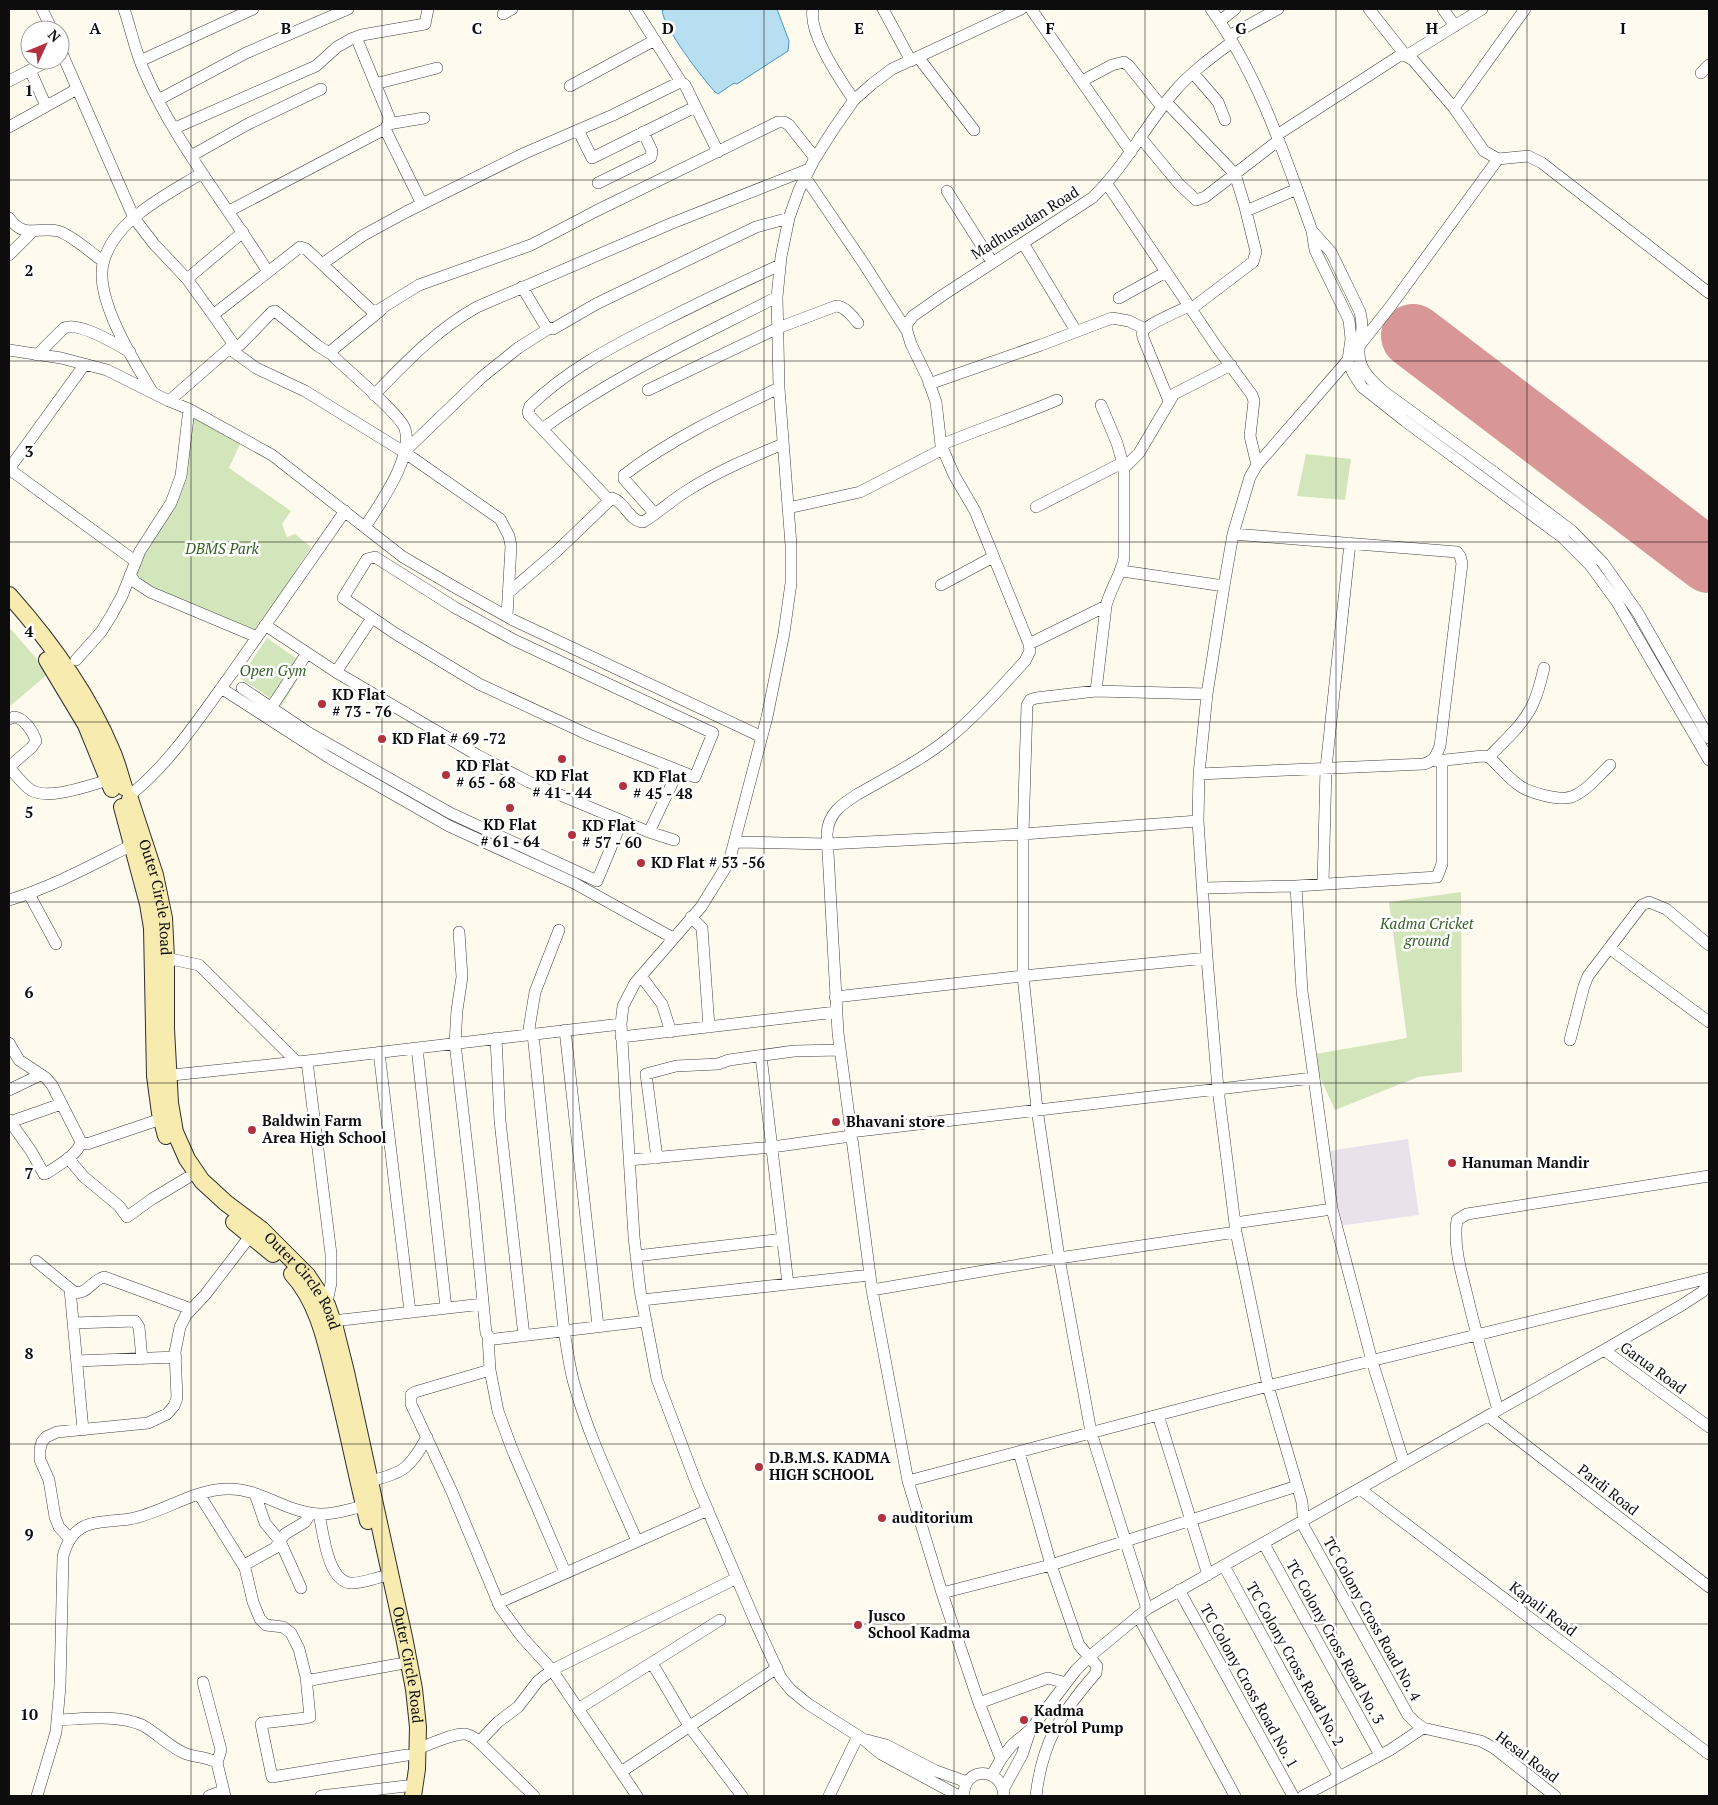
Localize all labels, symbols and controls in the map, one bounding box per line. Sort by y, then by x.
text: A [89,17,101,39]
text: B [281,17,291,39]
text: C [472,17,482,39]
text: D [662,17,674,39]
text: E [854,17,864,39]
text: F [1045,17,1055,39]
text: G [1235,17,1247,39]
text: H [1426,17,1438,39]
text: I [1620,17,1626,39]
north arrow [20,20,70,70]
text: N [44,25,65,46]
text: 1 [24,79,34,101]
street label: Madhusudan Road [967,181,1082,263]
text: 2 [24,259,34,281]
text: 3 [24,440,34,462]
park label: DBMS Park [184,538,260,558]
text: 4 [24,620,34,642]
park label: Open Gym [239,660,307,680]
place label: KD Flat # 73 - 76 [332,684,392,721]
marker: KD Flat # 73 - 76 [316,698,328,710]
place label: KD Flat # 69 -72 [392,728,506,748]
marker: KD Flat # 69 -72 [376,733,388,745]
marker: KD Flat # 41 - 44 [556,753,568,765]
place label: KD Flat # 65 - 68 [456,755,516,792]
place label: KD Flat # 41 - 44 [532,765,592,802]
place label: KD Flat # 45 - 48 [633,766,693,803]
marker: KD Flat # 65 - 68 [440,769,452,781]
marker: KD Flat # 45 - 48 [617,780,629,792]
text: 5 [24,801,34,823]
marker: KD Flat # 61 - 64 [504,802,516,814]
place label: KD Flat # 61 - 64 [480,814,540,851]
place label: KD Flat # 57 - 60 [582,815,642,852]
marker: KD Flat # 57 - 60 [566,829,578,841]
street label: Outer Circle Road [135,836,177,956]
place label: KD Flat # 53 -56 [651,852,765,872]
marker: KD Flat # 53 -56 [635,857,647,869]
park label: Kadma Cricket ground [1379,913,1475,950]
text: 6 [24,981,34,1003]
place label: Baldwin Farm Area High School [262,1110,387,1147]
place label: Bhavani store [846,1111,945,1131]
marker: Bhavani store [830,1116,842,1128]
marker: Baldwin Farm Area High School [246,1124,258,1136]
place label: Hanuman Mandir [1462,1152,1590,1172]
marker: Hanuman Mandir [1446,1157,1458,1169]
text: 7 [24,1162,34,1184]
street label: Outer Circle Road [260,1227,346,1332]
street label: Garua Road [1617,1336,1691,1398]
text: 8 [24,1342,34,1364]
place label: D.B.M.S. KADMA HIGH SCHOOL [769,1447,890,1484]
street label: Pardi Road [1574,1459,1643,1519]
marker: D.B.M.S. KADMA HIGH SCHOOL [753,1461,765,1473]
place label: auditorium [892,1507,973,1527]
marker: auditorium [876,1512,888,1524]
text: 9 [24,1523,34,1545]
street label: TC Colony Cross Road No. 4 [1319,1533,1426,1704]
street label: TC Colony Cross Road No. 3 [1282,1556,1389,1727]
street label: Kapali Road [1506,1576,1581,1640]
street label: TC Colony Cross Road No. 2 [1242,1578,1349,1749]
street label: TC Colony Cross Road No. 1 [1196,1600,1303,1771]
street label: Outer Circle Road [389,1604,429,1724]
place label: Jusco School Kadma [868,1605,971,1642]
marker: Jusco School Kadma [852,1619,864,1631]
place label: Kadma Petrol Pump [1034,1700,1123,1737]
text: 10 [20,1703,38,1725]
marker: Kadma Petrol Pump [1018,1714,1030,1726]
street label: Hesal Road [1492,1726,1563,1787]

